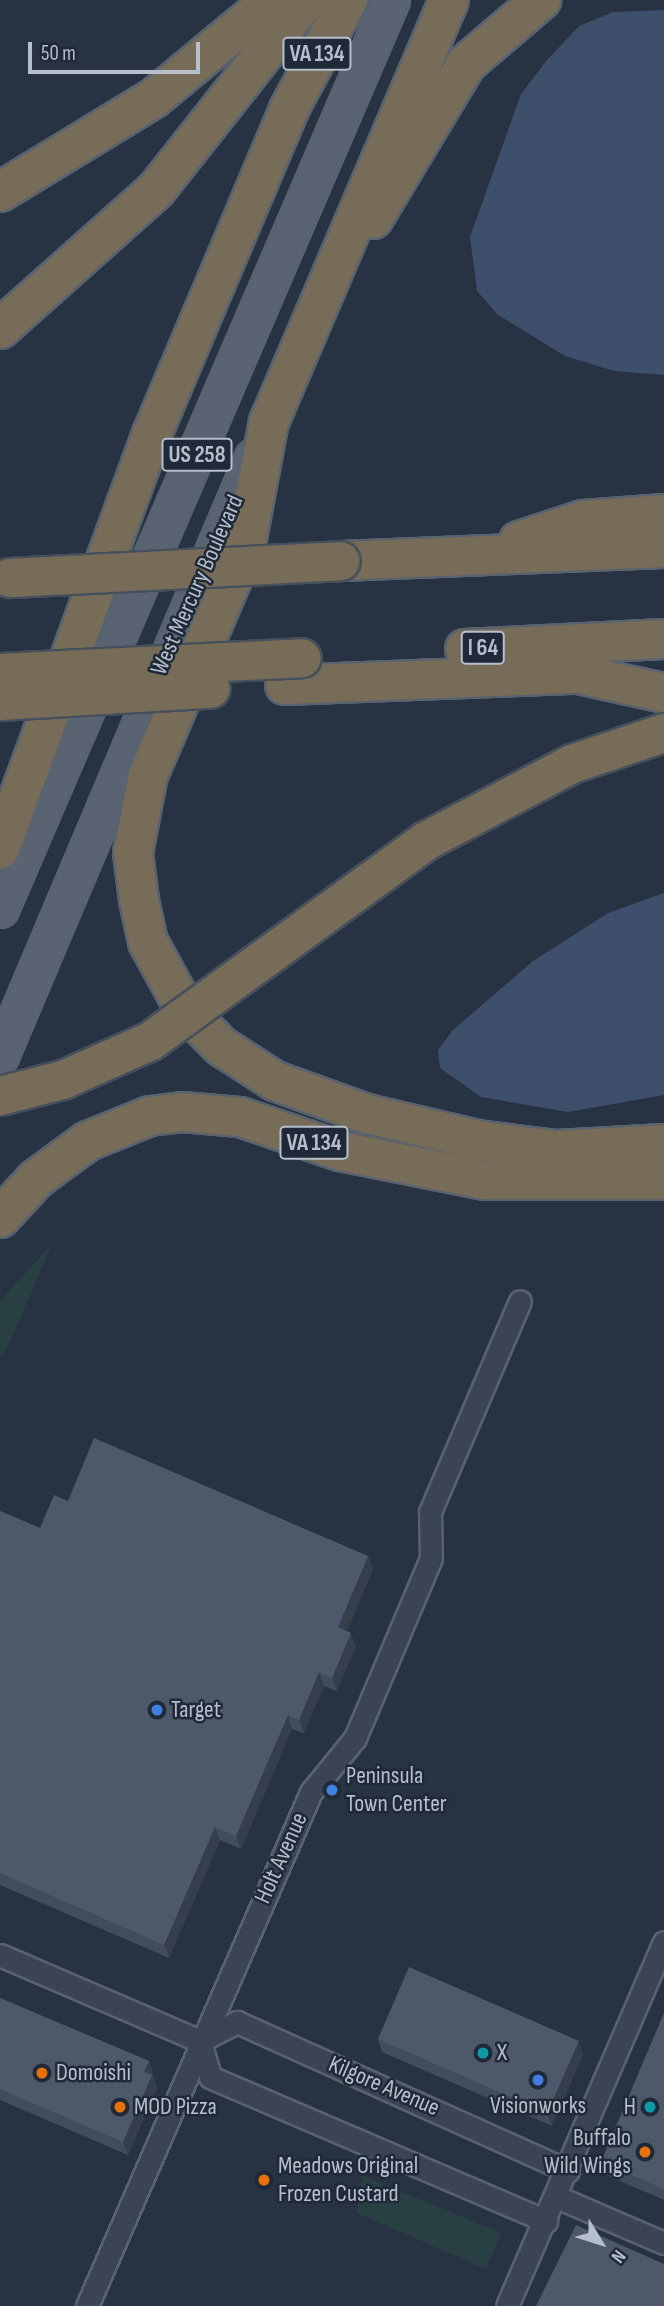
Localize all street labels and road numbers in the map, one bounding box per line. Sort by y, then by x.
road number: VA 134 [282,34,352,74]
road number: US 258 [160,436,234,475]
street label: West Mercury Boulevard [144,490,250,680]
road number: I 64 [460,628,506,668]
road number: VA 134 [279,1124,349,1162]
street label: Holt Avenue [248,1808,314,1908]
street label: Kilgore Avenue [324,2050,444,2122]

